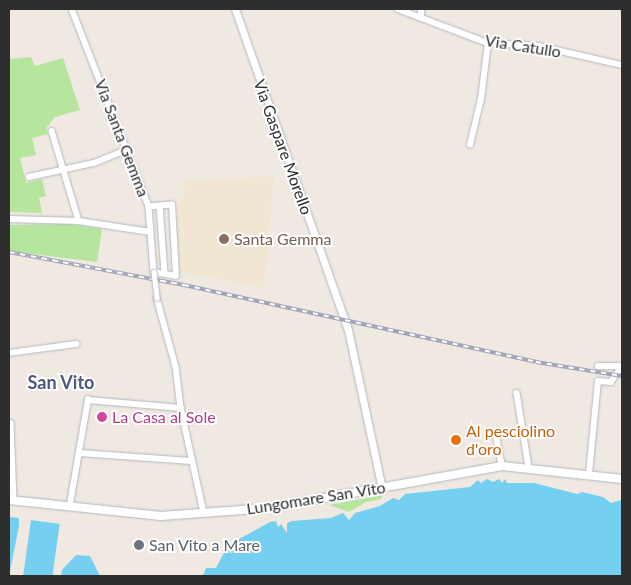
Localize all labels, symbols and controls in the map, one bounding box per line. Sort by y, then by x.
street label: Via Catullo [484,31,562,61]
street label: Via Santa Gemma [91,77,153,199]
street label: Via Gaspare Morello [250,77,316,217]
place label: Santa Gemma [234,229,331,249]
marker: Santa Gemma [218,233,230,245]
district label: San Vito [27,371,95,393]
place label: La Casa al Sole [112,407,216,427]
marker: La Casa al Sole [96,411,108,423]
place label: Al pesciolino d'oro [466,421,555,459]
marker: Al pesciolino d'oro [450,434,462,446]
street label: Lungomare San Vito [245,477,387,519]
place label: San Vito a Mare [149,535,261,555]
marker: San Vito a Mare [133,539,145,551]

